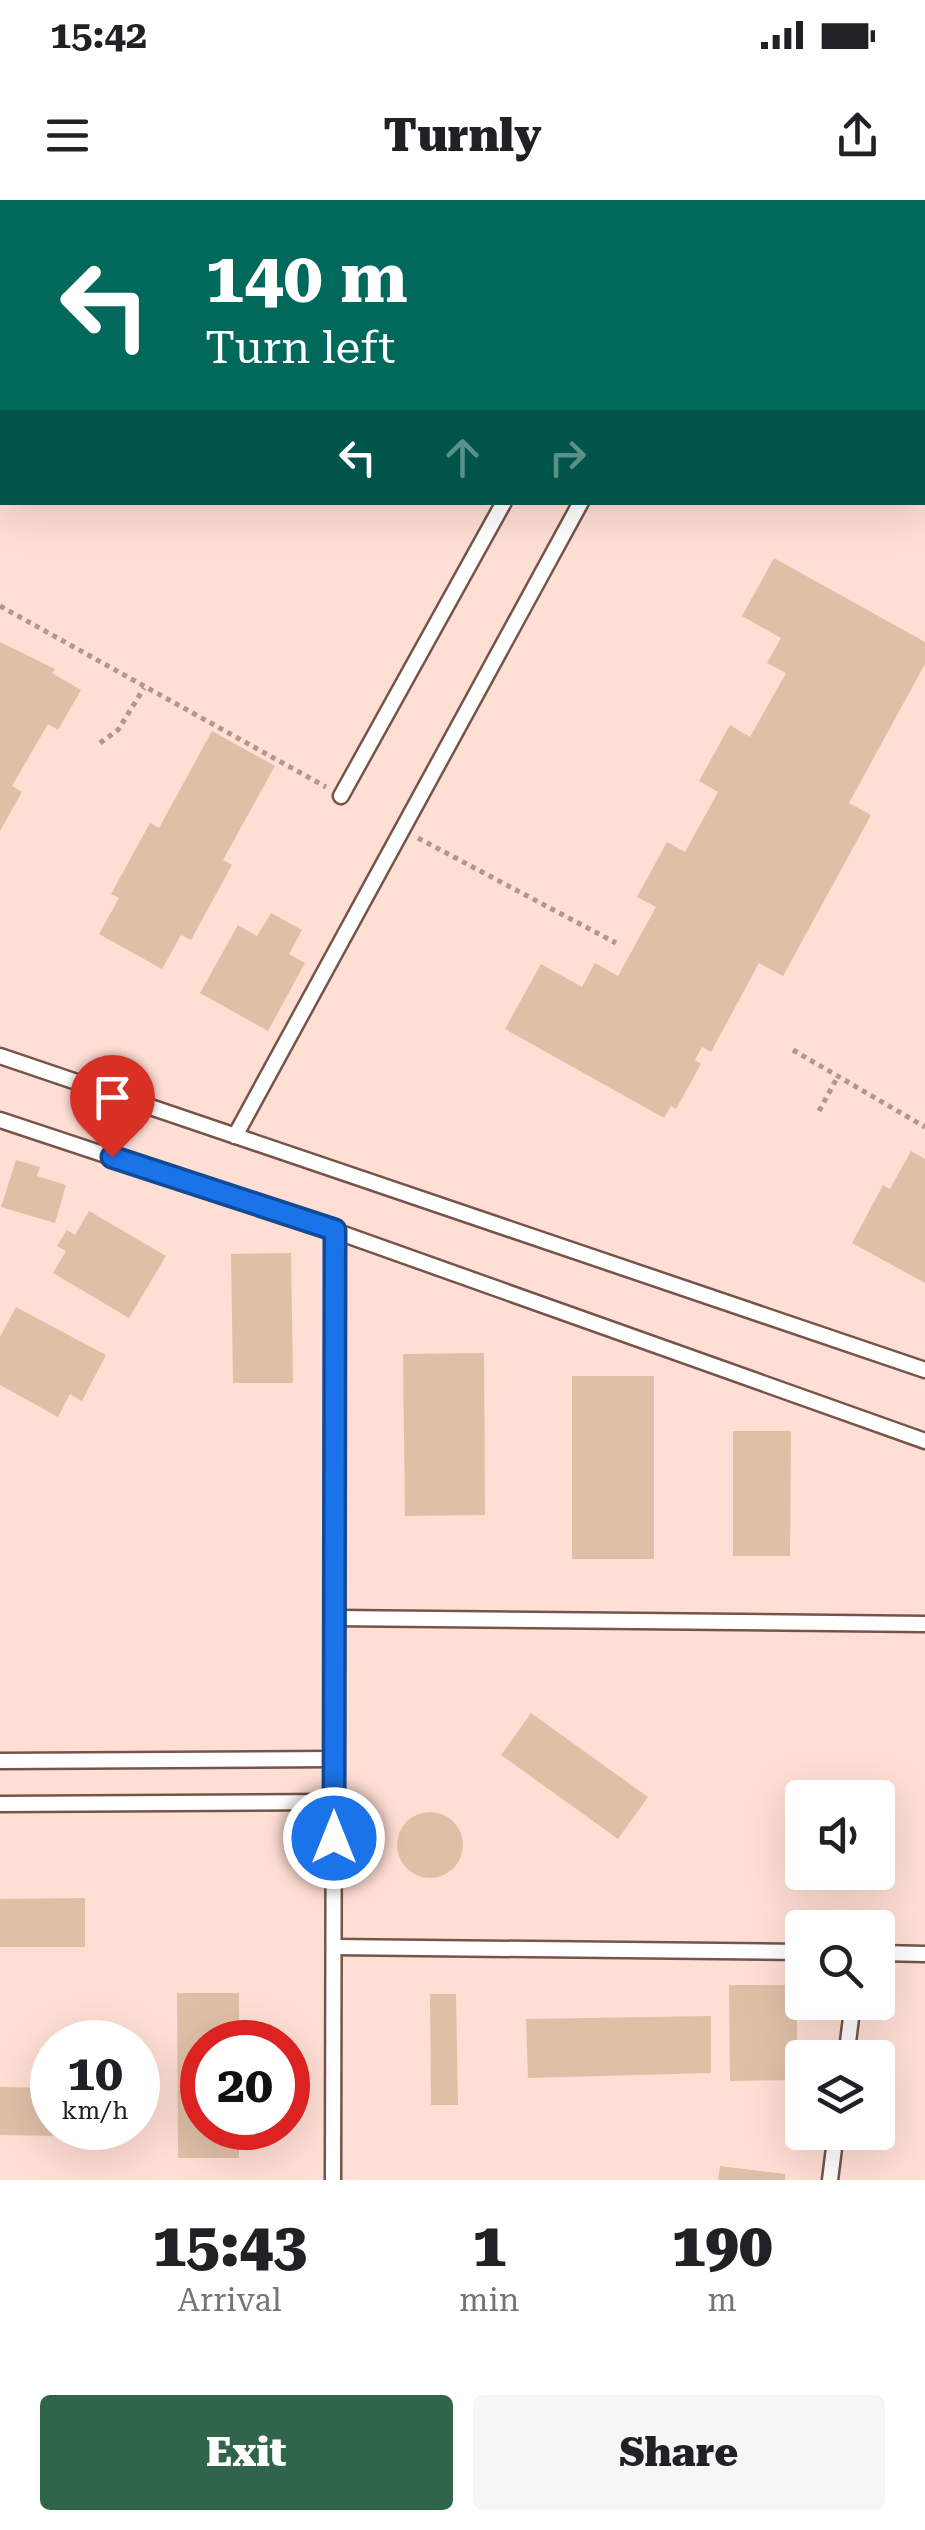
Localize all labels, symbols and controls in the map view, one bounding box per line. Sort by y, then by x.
text: 15:42 [50,13,147,57]
icon: menu [40,108,95,163]
icon: share [830,108,885,163]
text: Turnly [384,109,542,162]
text: 140 m [205,237,408,319]
icon: left [40,240,170,370]
text: Turn left [205,321,395,374]
icon: left [330,430,385,485]
icon: ahead [435,430,490,485]
icon: right [540,430,595,485]
pin [70,1055,155,1158]
icon: arrive [85,1070,140,1125]
map controls [785,1780,895,2150]
button: sound [785,1780,895,1890]
position arrow [282,1786,386,1890]
button: search [785,1910,895,2020]
speed limit sign: 20 [180,2020,310,2150]
button: layers [785,2040,895,2150]
text: 10 [67,2044,123,2102]
text: km/h [62,2096,128,2125]
text: 15:43 [152,2210,307,2281]
text: 1 [472,2210,506,2281]
text: 190 [672,2210,773,2281]
text: Arrival [178,2281,282,2319]
text: min [459,2281,519,2319]
text: m [708,2281,737,2319]
button: Exit [40,2395,453,2510]
button: Share [473,2395,885,2510]

